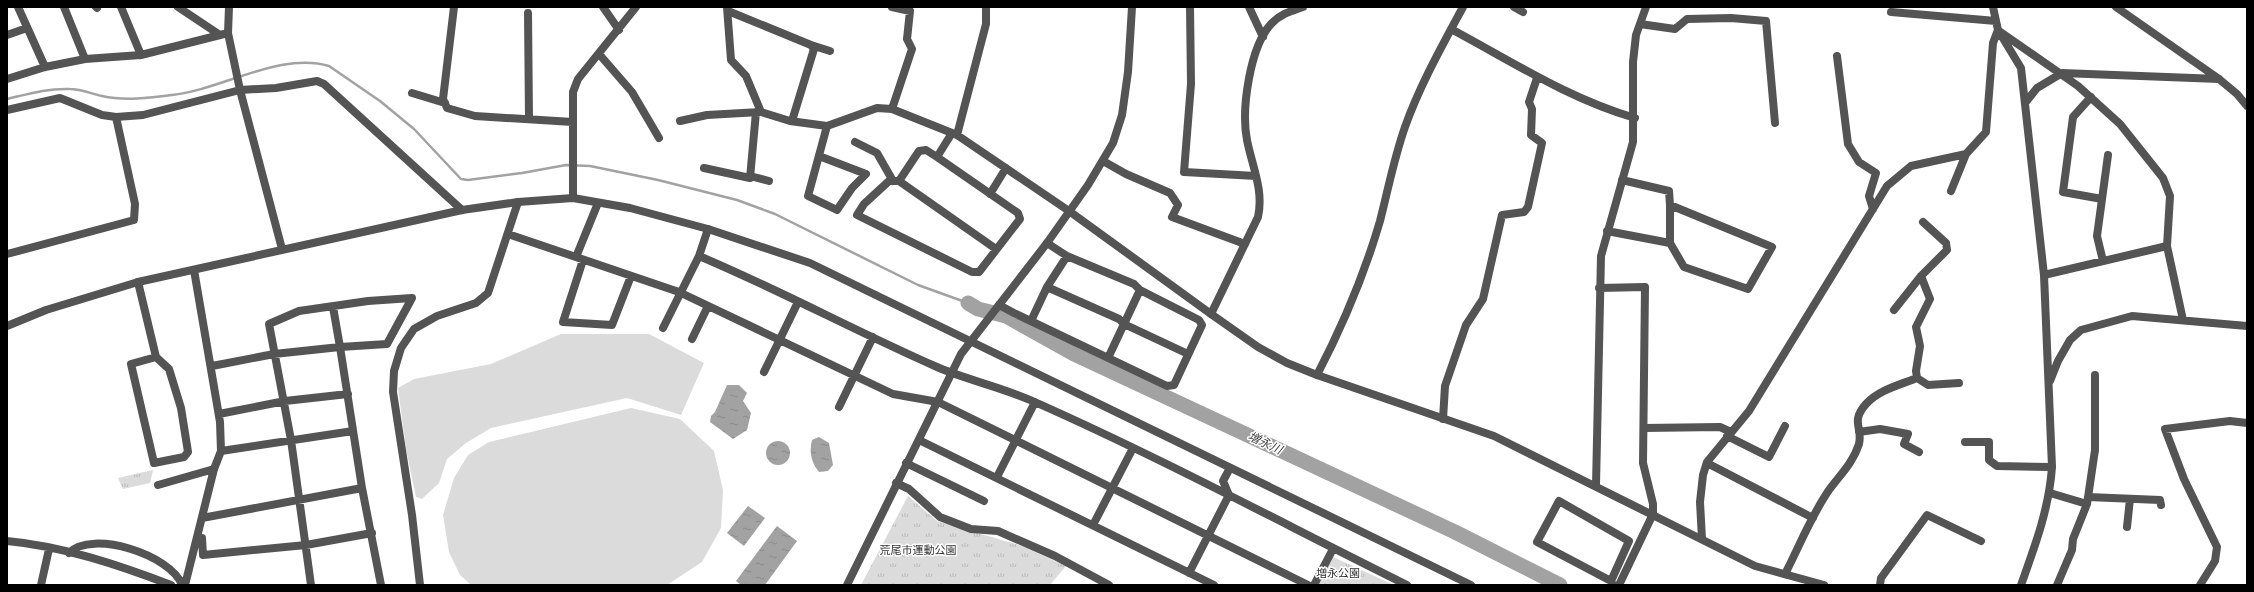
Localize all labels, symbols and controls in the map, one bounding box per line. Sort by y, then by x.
water label: 増永川 [1246,429,1286,458]
park label: 荒尾市運動公園 [880,544,957,556]
park label: 増永公園 [1316,567,1360,579]

